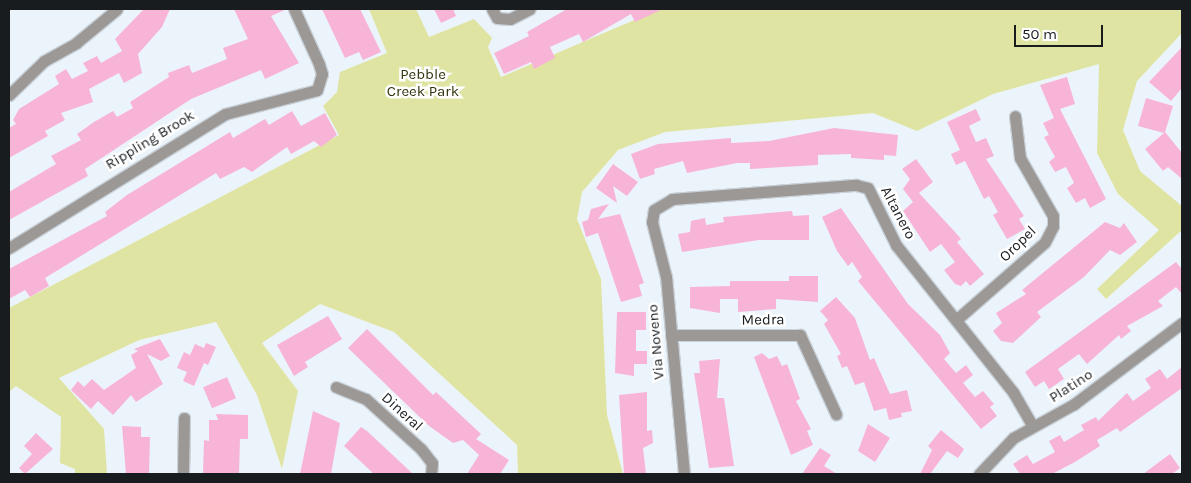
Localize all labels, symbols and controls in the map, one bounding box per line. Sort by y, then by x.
scale bar [1016,15,1105,47]
text: 50 m [1022,25,1057,43]
park label: Pebble Creek Park [387,65,459,100]
street label: Rippling Brook [102,106,198,174]
street label: Altanero [877,184,919,242]
street label: Oropel [996,222,1040,266]
street label: Via Noveno [644,304,668,380]
street label: Medra [741,311,785,329]
street label: Platino [1046,365,1096,407]
street label: Dineral [378,389,426,435]

